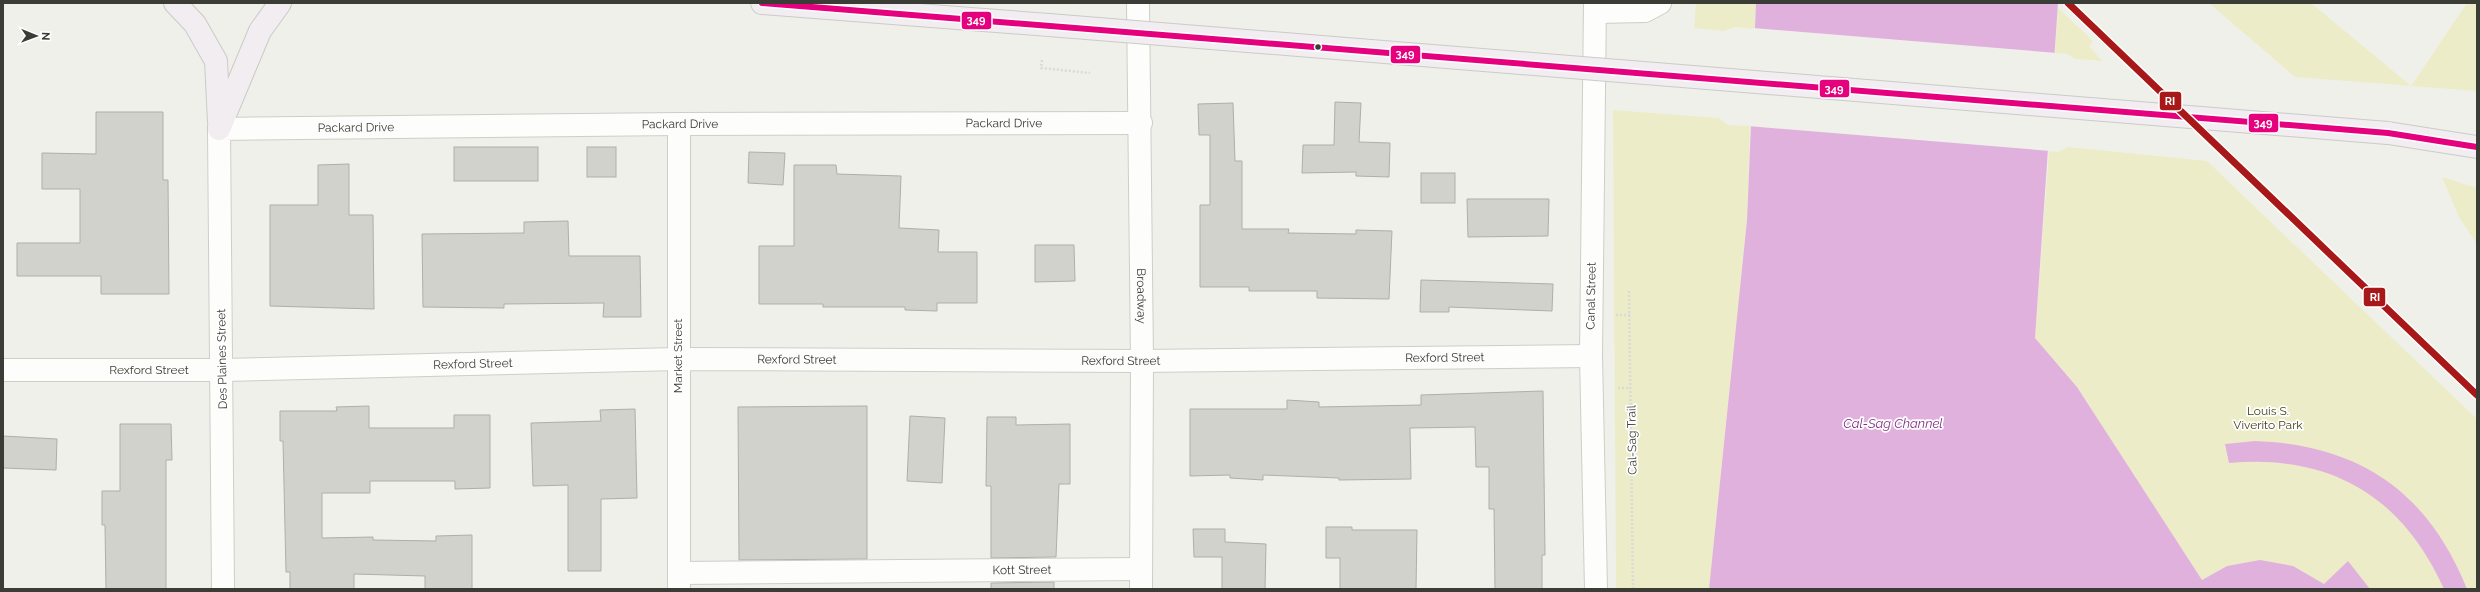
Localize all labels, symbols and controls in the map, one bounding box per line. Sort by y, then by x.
line badge: 349 [961,11,992,30]
text: 349 [967,14,986,27]
north arrow [16,16,56,56]
text: N [39,32,52,40]
unlabelled marker [1313,42,1323,52]
line badge: 349 [1390,45,1421,64]
text: 349 [1396,48,1415,61]
line badge: 349 [1819,79,1850,98]
text: 349 [1825,83,1844,96]
line badge: RI [2159,91,2182,111]
text: RI [2165,95,2175,108]
line badge: 349 [2248,113,2279,133]
street label: Packard Drive [966,116,1042,130]
street label: Packard Drive [642,117,718,131]
text: 349 [2254,117,2273,130]
street label: Packard Drive [318,120,394,135]
street label: Canal Street [1583,262,1599,330]
street label: Broadway [1134,268,1149,324]
line badge: RI [2363,287,2386,307]
text: RI [2370,291,2380,304]
street label: Des Plaines Street [214,309,230,409]
street label: Market Street [671,319,685,393]
street label: Rexford Street [1405,350,1485,365]
street label: Rexford Street [757,352,837,367]
street label: Rexford Street [1081,354,1161,368]
street label: Rexford Street [433,356,513,372]
street label: Rexford Street [109,363,189,377]
street label: Cal-Sag Trail [1624,404,1640,475]
park label: Louis S. Viverito Park [2233,404,2303,432]
water label: Cal-Sag Channel [1843,416,1943,431]
street label: Kott Street [992,563,1051,577]

